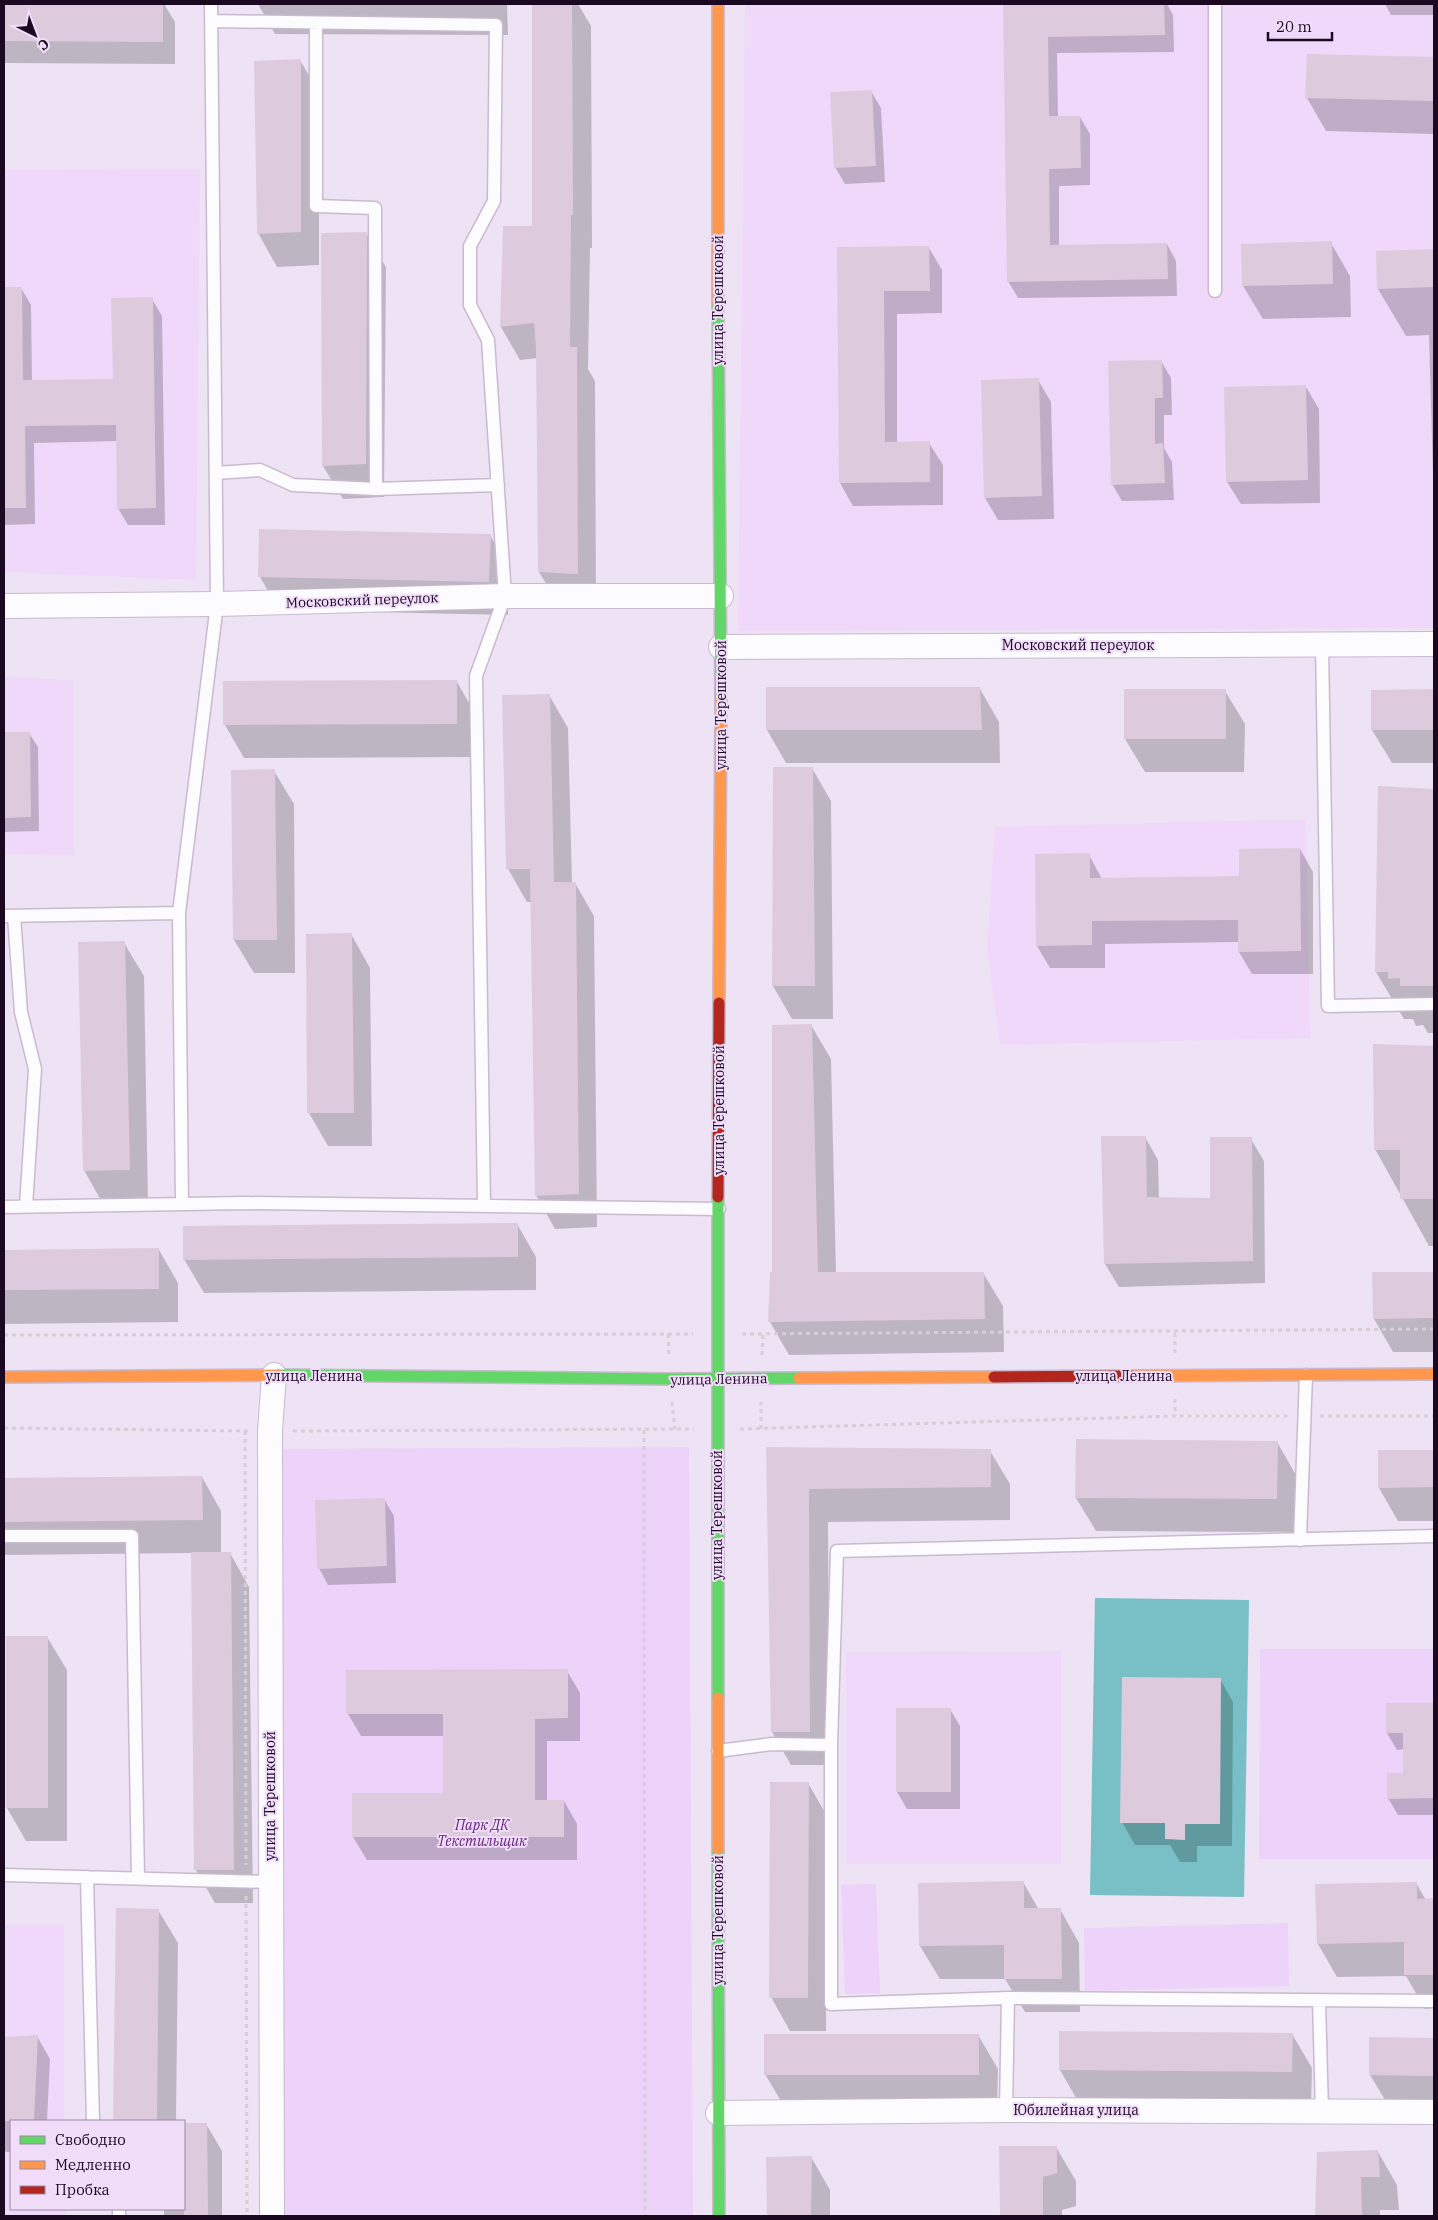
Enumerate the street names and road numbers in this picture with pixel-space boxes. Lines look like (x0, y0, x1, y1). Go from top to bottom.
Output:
street label: улица Терешковой (709, 235, 727, 365)
street label: Московский переулок (285, 588, 439, 612)
street label: Московский переулок (1002, 636, 1154, 654)
street label: улица Терешковой (712, 640, 730, 770)
street label: улица Терешковой (710, 1045, 728, 1175)
street label: улица Ленина (265, 1367, 363, 1385)
street label: улица Ленина (1075, 1367, 1173, 1385)
street label: улица Ленина (670, 1369, 768, 1389)
street label: улица Терешковой (708, 1450, 726, 1580)
street label: улица Терешковой (261, 1731, 279, 1861)
street label: улица Терешковой (709, 1855, 727, 1985)
street label: Юбилейная улица (1013, 2101, 1139, 2119)

